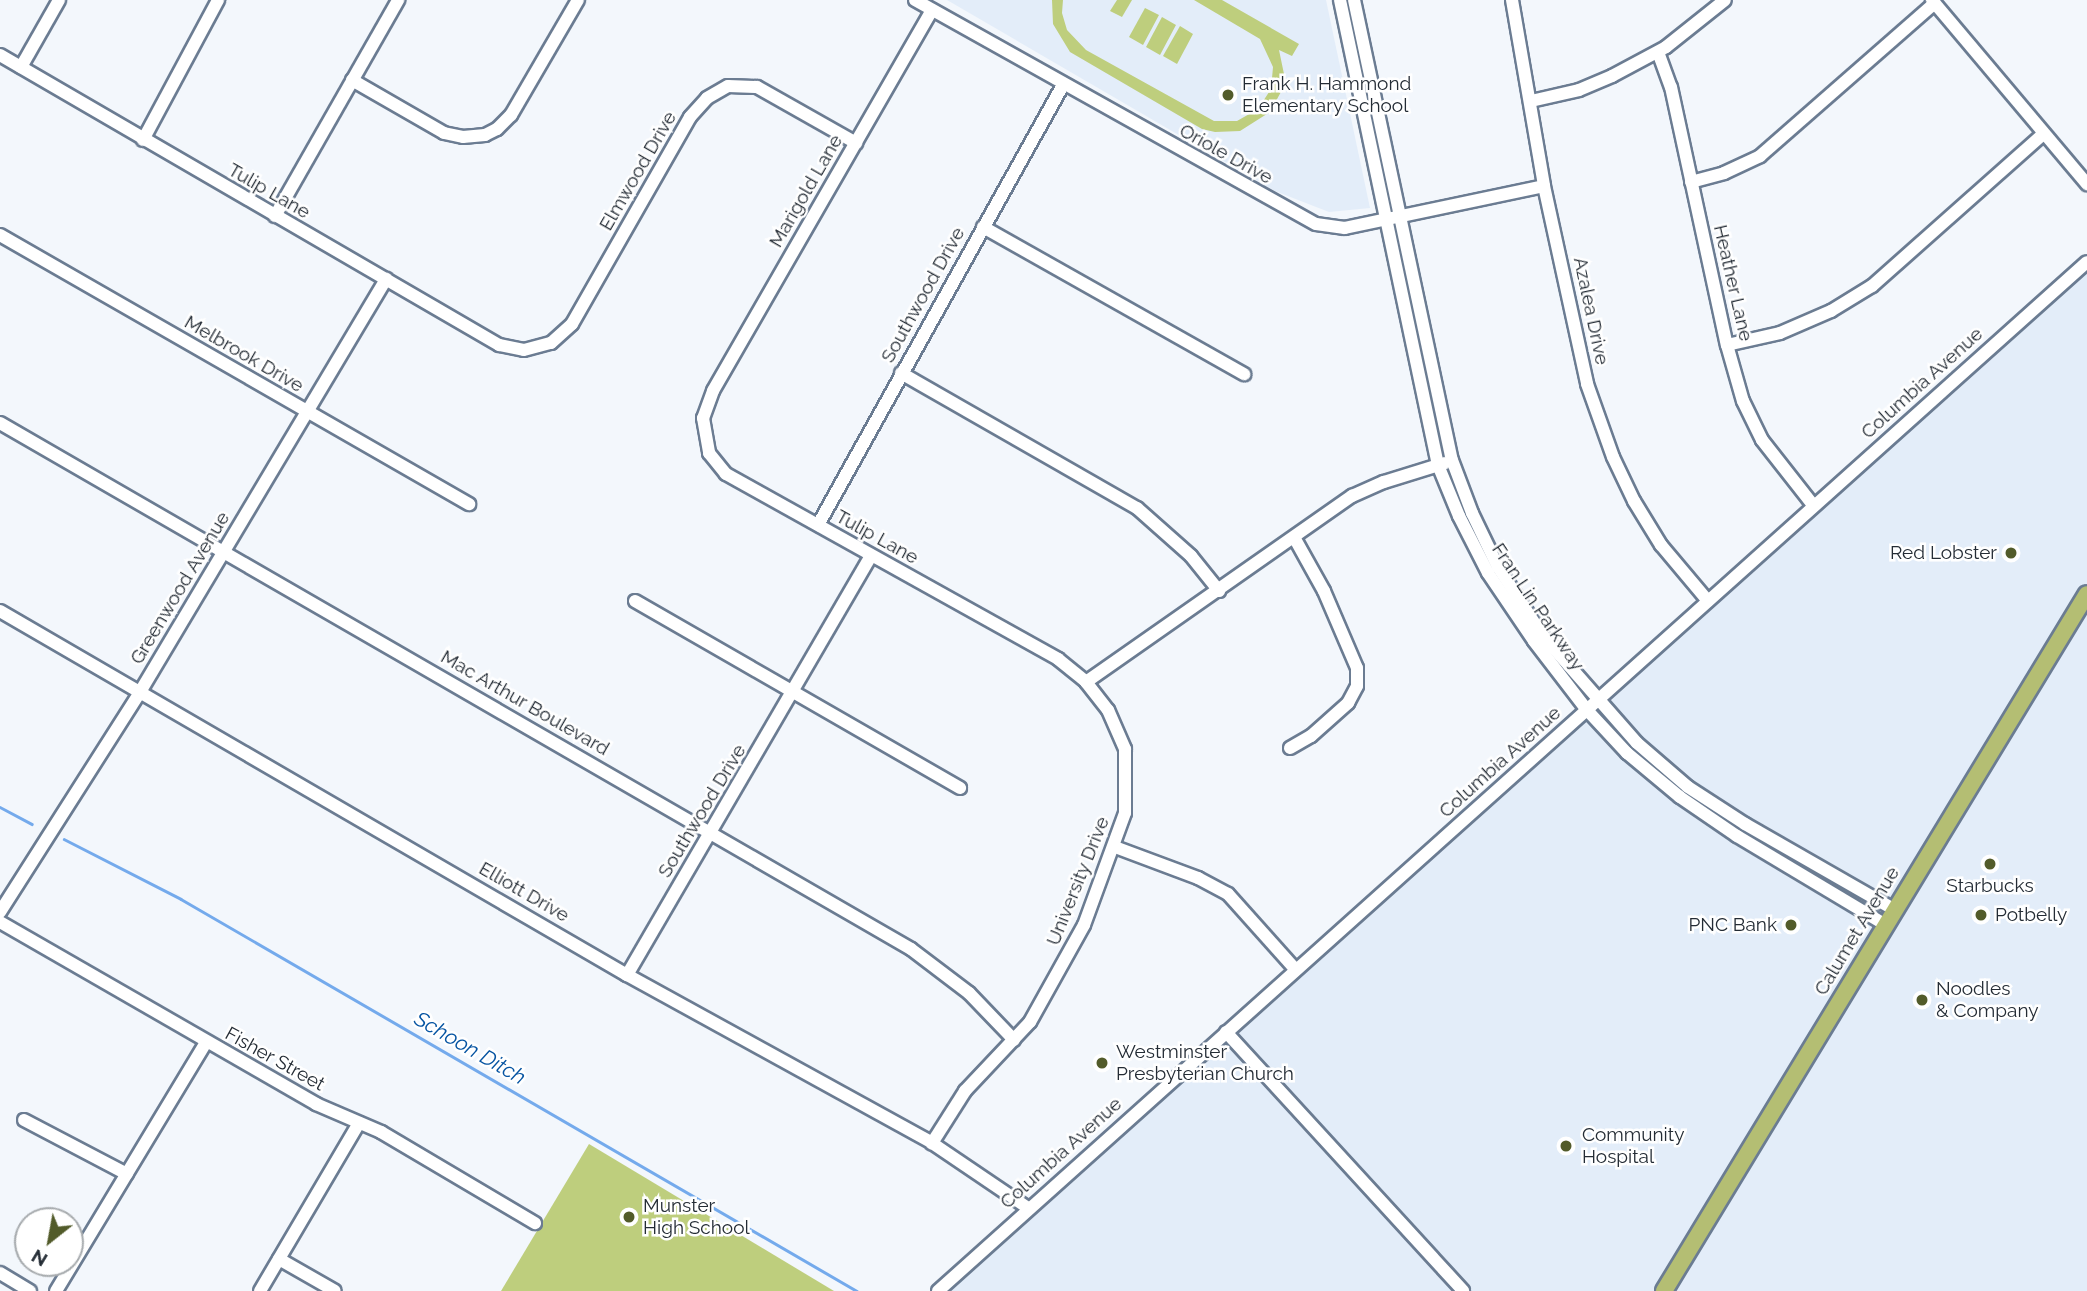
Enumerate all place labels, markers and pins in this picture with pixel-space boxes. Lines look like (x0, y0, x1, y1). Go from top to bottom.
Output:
place label: Frank H. Hammond Elementary School (1242, 73, 1411, 117)
marker: Frank H. Hammond Elementary School (1220, 87, 1236, 103)
place label: Red Lobster (1890, 542, 1997, 564)
marker: Red Lobster (2003, 545, 2019, 561)
marker: Starbucks (1982, 856, 1998, 872)
place label: Starbucks (1946, 875, 2034, 897)
place label: Potbelly (1995, 904, 2067, 926)
marker: Potbelly (1973, 907, 1989, 923)
place label: PNC Bank (1688, 914, 1777, 936)
marker: PNC Bank (1783, 917, 1799, 933)
place label: Noodles & Company (1936, 978, 2039, 1022)
marker: Noodles & Company (1914, 992, 1930, 1008)
place label: Westminster Presbyterian Church (1116, 1041, 1294, 1085)
marker: Westminster Presbyterian Church (1094, 1055, 1110, 1071)
place label: Community Hospital (1582, 1124, 1684, 1168)
marker: Community Hospital (1556, 1136, 1576, 1156)
place label: Munster High School (643, 1195, 750, 1239)
marker: Munster High School (621, 1209, 637, 1225)

